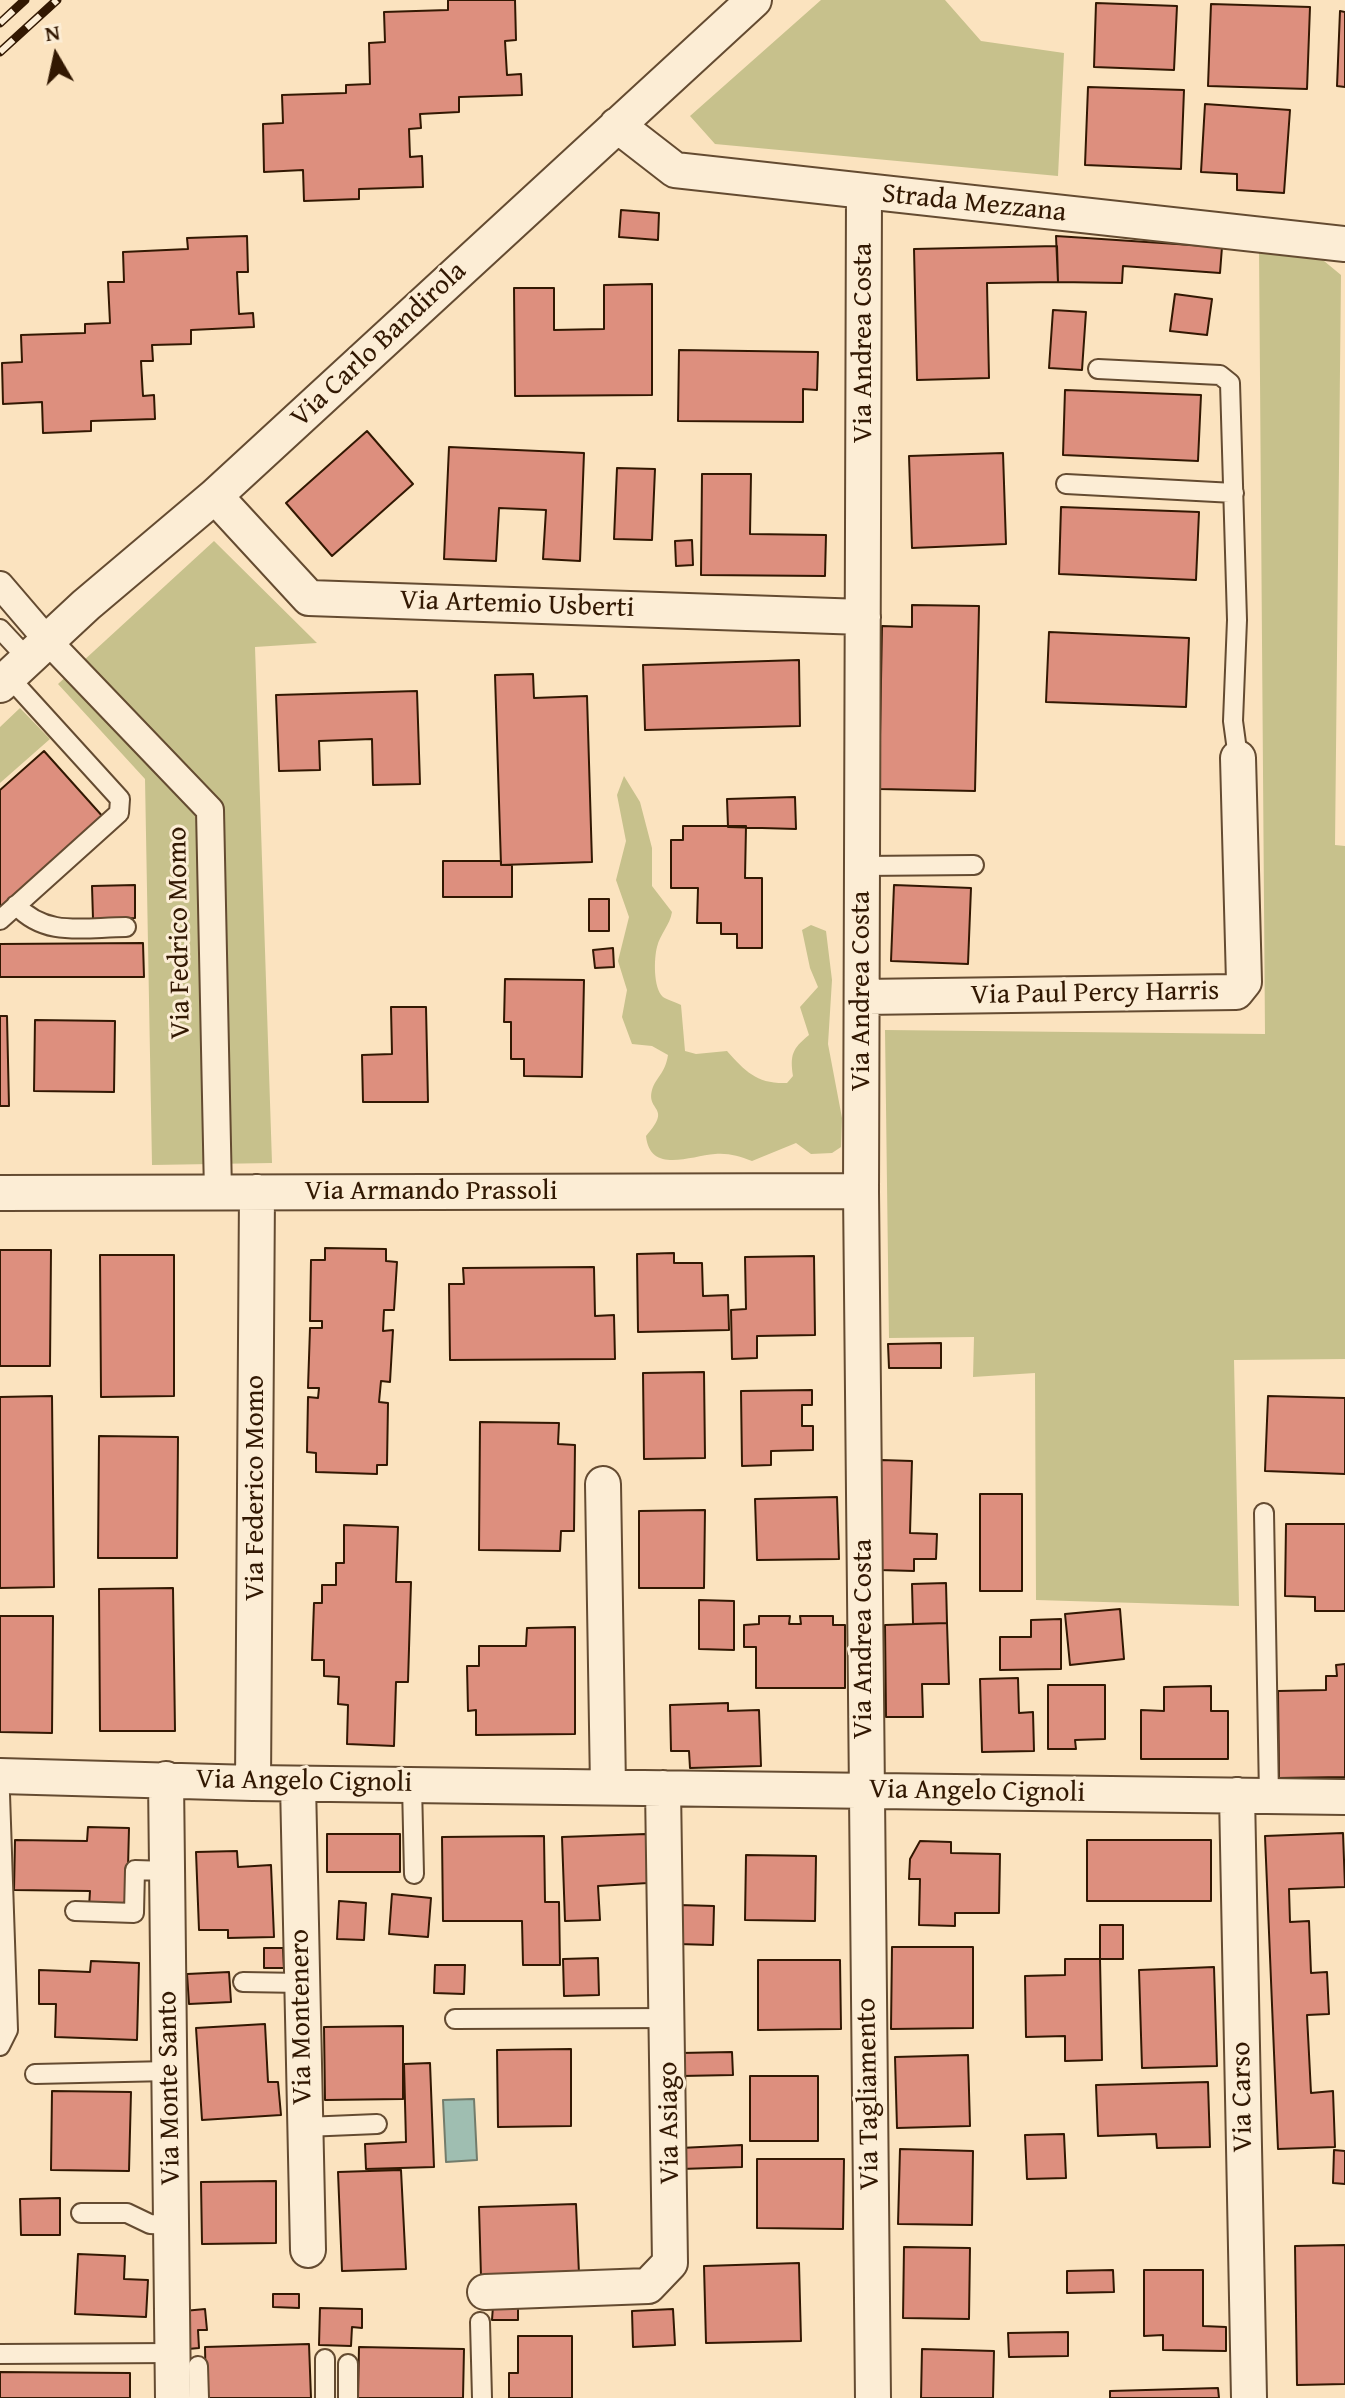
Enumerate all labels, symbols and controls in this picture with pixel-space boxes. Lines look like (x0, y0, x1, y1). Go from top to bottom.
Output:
text: N (42, 15, 62, 49)
north arrow (16, 16, 96, 96)
street label: Strada Mezzana (880, 178, 1068, 230)
street label: Via Andrea Costa (847, 243, 881, 443)
street label: Via Carlo Bandirola (284, 255, 474, 435)
street label: Via Artemio Usberti (399, 584, 635, 626)
street label: Via Fedrico Momo (161, 826, 199, 1040)
street label: Via Andrea Costa (845, 891, 879, 1091)
street label: Via Paul Percy Harris (970, 975, 1220, 1013)
street label: Via Armando Prassoli (304, 1175, 558, 1209)
street label: Via Federico Momo (239, 1375, 273, 1601)
street label: Via Andrea Costa (847, 1539, 881, 1739)
street label: Via Angelo Cignoli (196, 1763, 412, 1801)
street label: Via Angelo Cignoli (869, 1773, 1085, 1811)
street label: Via Montenero (284, 1929, 320, 2105)
street label: Via Monte Santo (152, 1990, 188, 2186)
street label: Via Tagliamento (851, 1998, 887, 2190)
street label: Via Carso (1225, 2041, 1261, 2153)
street label: Via Asiago (652, 2061, 688, 2185)

